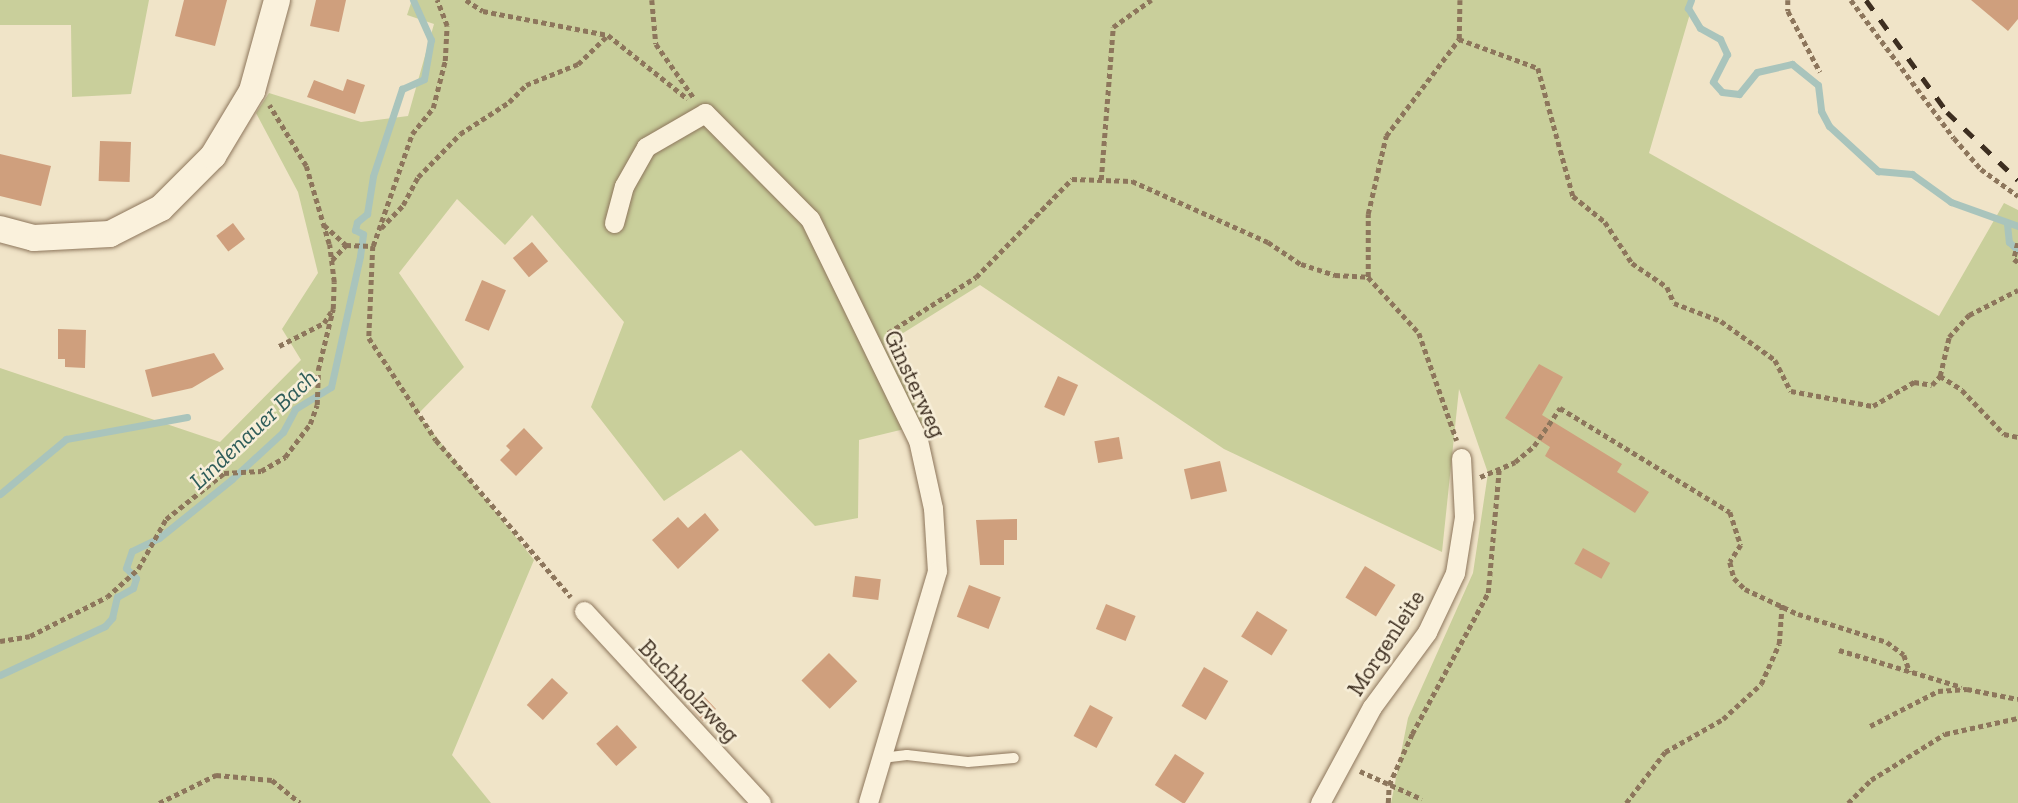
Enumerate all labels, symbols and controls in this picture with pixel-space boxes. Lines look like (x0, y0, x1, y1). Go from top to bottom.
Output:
street label: Ginsterweg (878, 326, 952, 442)
water label: Lindenauer Bach (183, 363, 323, 495)
street label: Morgenleite (1342, 585, 1430, 701)
street label: Buchholzweg (633, 634, 745, 748)

